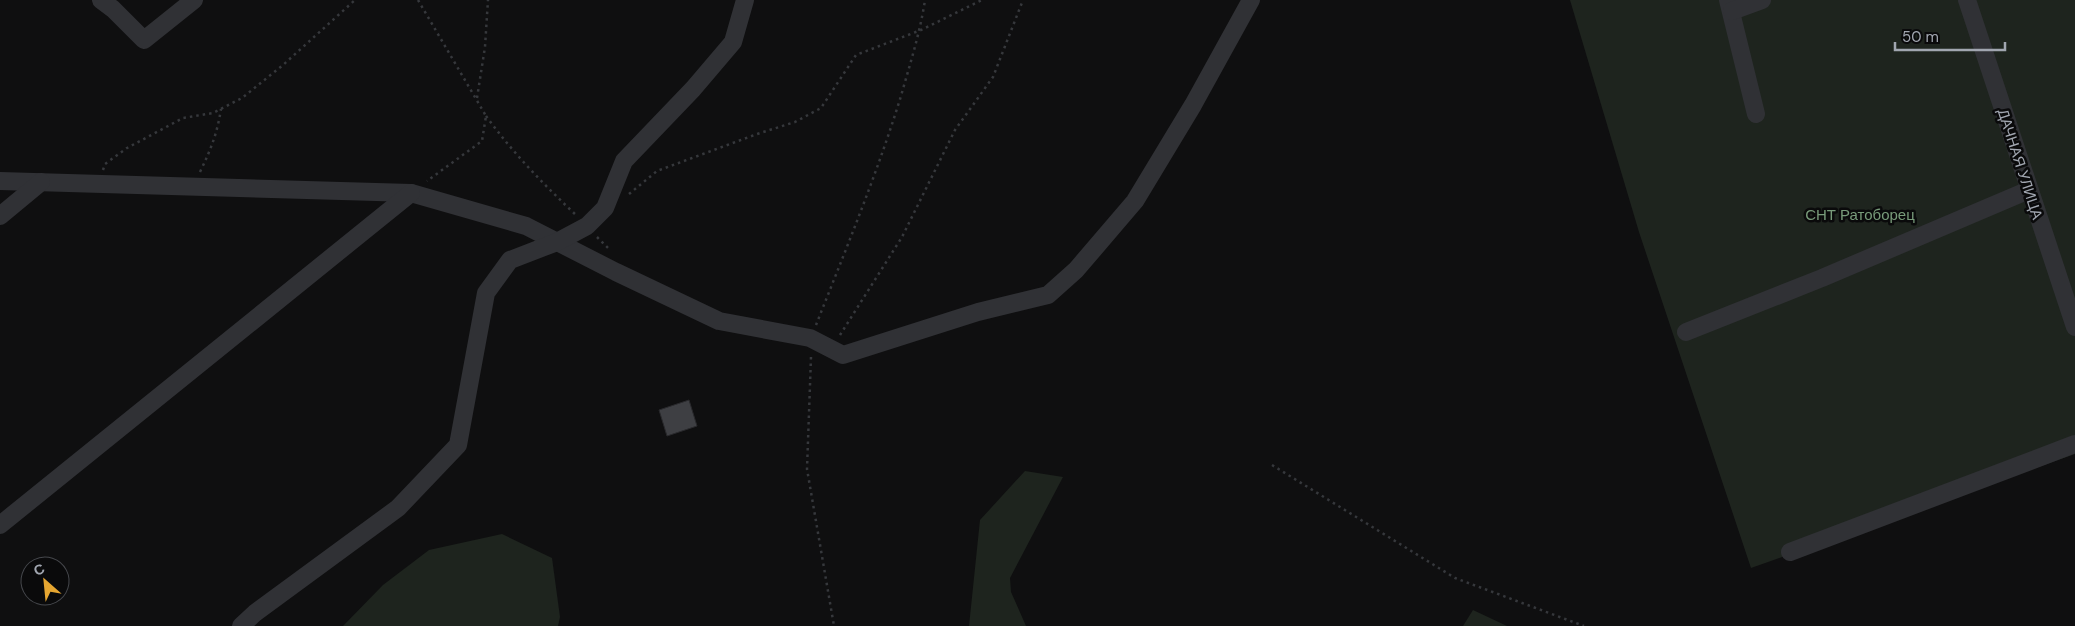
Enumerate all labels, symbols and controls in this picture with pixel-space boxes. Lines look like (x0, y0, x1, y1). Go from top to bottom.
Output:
scale bar (1895, 20, 2005, 52)
text: 50 m (1902, 27, 1939, 47)
street label: ДАЧНАЯ УЛИЦА (1993, 106, 2047, 222)
park label: СНТ Ратоборец (1805, 205, 1915, 225)
north arrow (20, 556, 70, 606)
text: С (31, 559, 48, 580)

